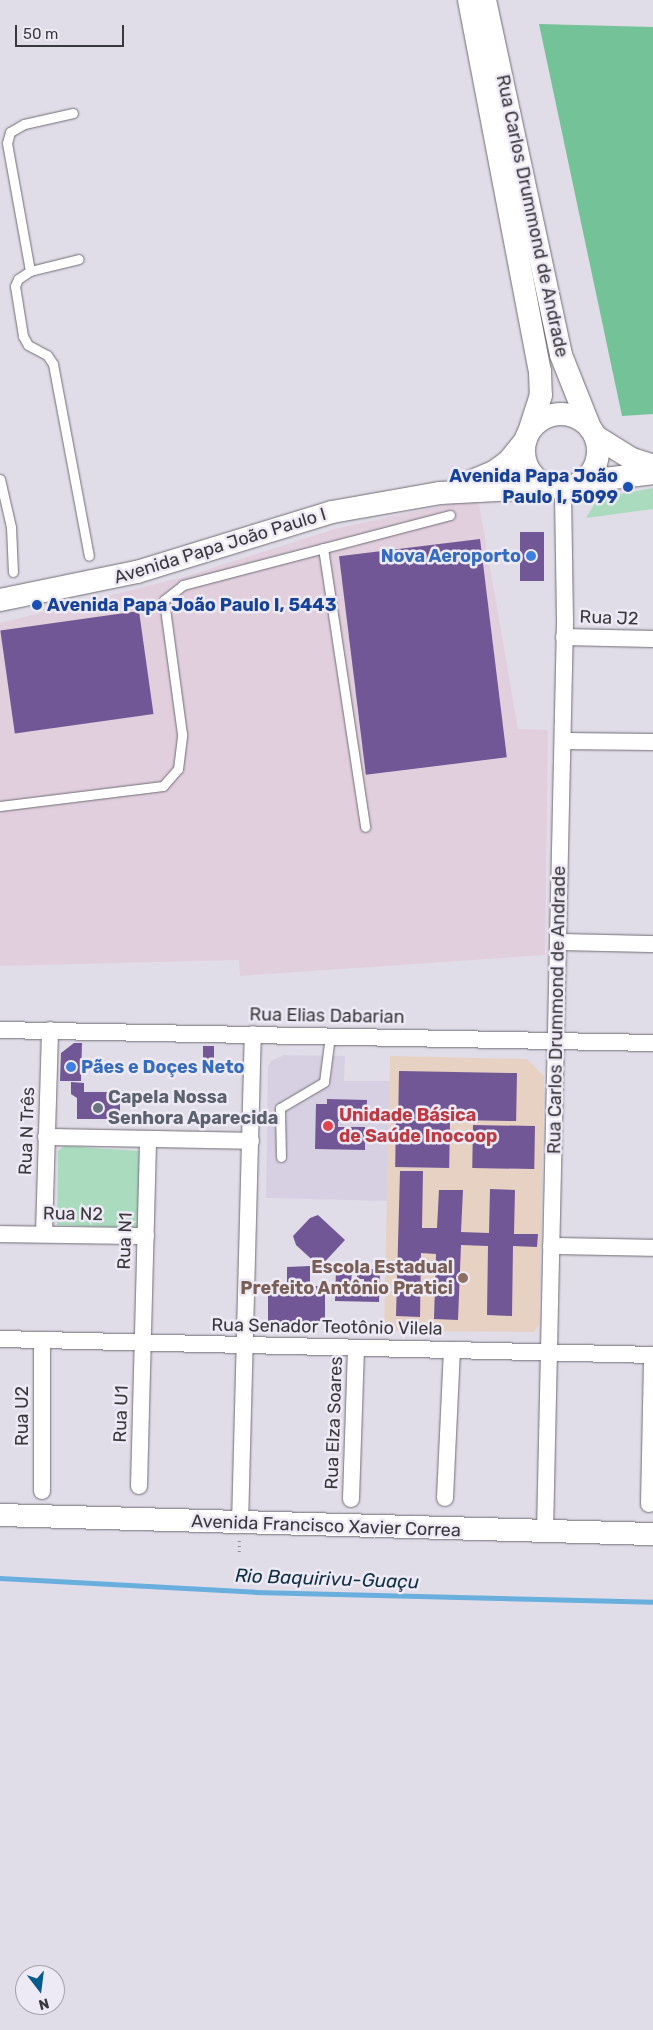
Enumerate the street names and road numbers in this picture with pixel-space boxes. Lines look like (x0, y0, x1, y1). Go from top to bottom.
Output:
street label: Rua Carlos Drummond de Andrade (491, 73, 573, 359)
street label: Avenida Papa João Paulo I (111, 503, 329, 589)
street label: Rua J2 (579, 606, 639, 630)
street label: Rua Carlos Drummond de Andrade (544, 865, 570, 1155)
street label: Rua Elias Dabarian (249, 1004, 405, 1028)
street label: Rua N Três (15, 1086, 39, 1176)
street label: Rua N2 (43, 1203, 103, 1225)
street label: Rua N1 (113, 1212, 137, 1270)
street label: Rua Senador Teotônio Vilela (211, 1314, 443, 1340)
street label: Rua Elza Soares (321, 1356, 347, 1490)
street label: Rua U1 (109, 1385, 133, 1443)
street label: Rua U2 (11, 1386, 33, 1446)
street label: Avenida Francisco Xavier Correa (191, 1510, 461, 1542)

